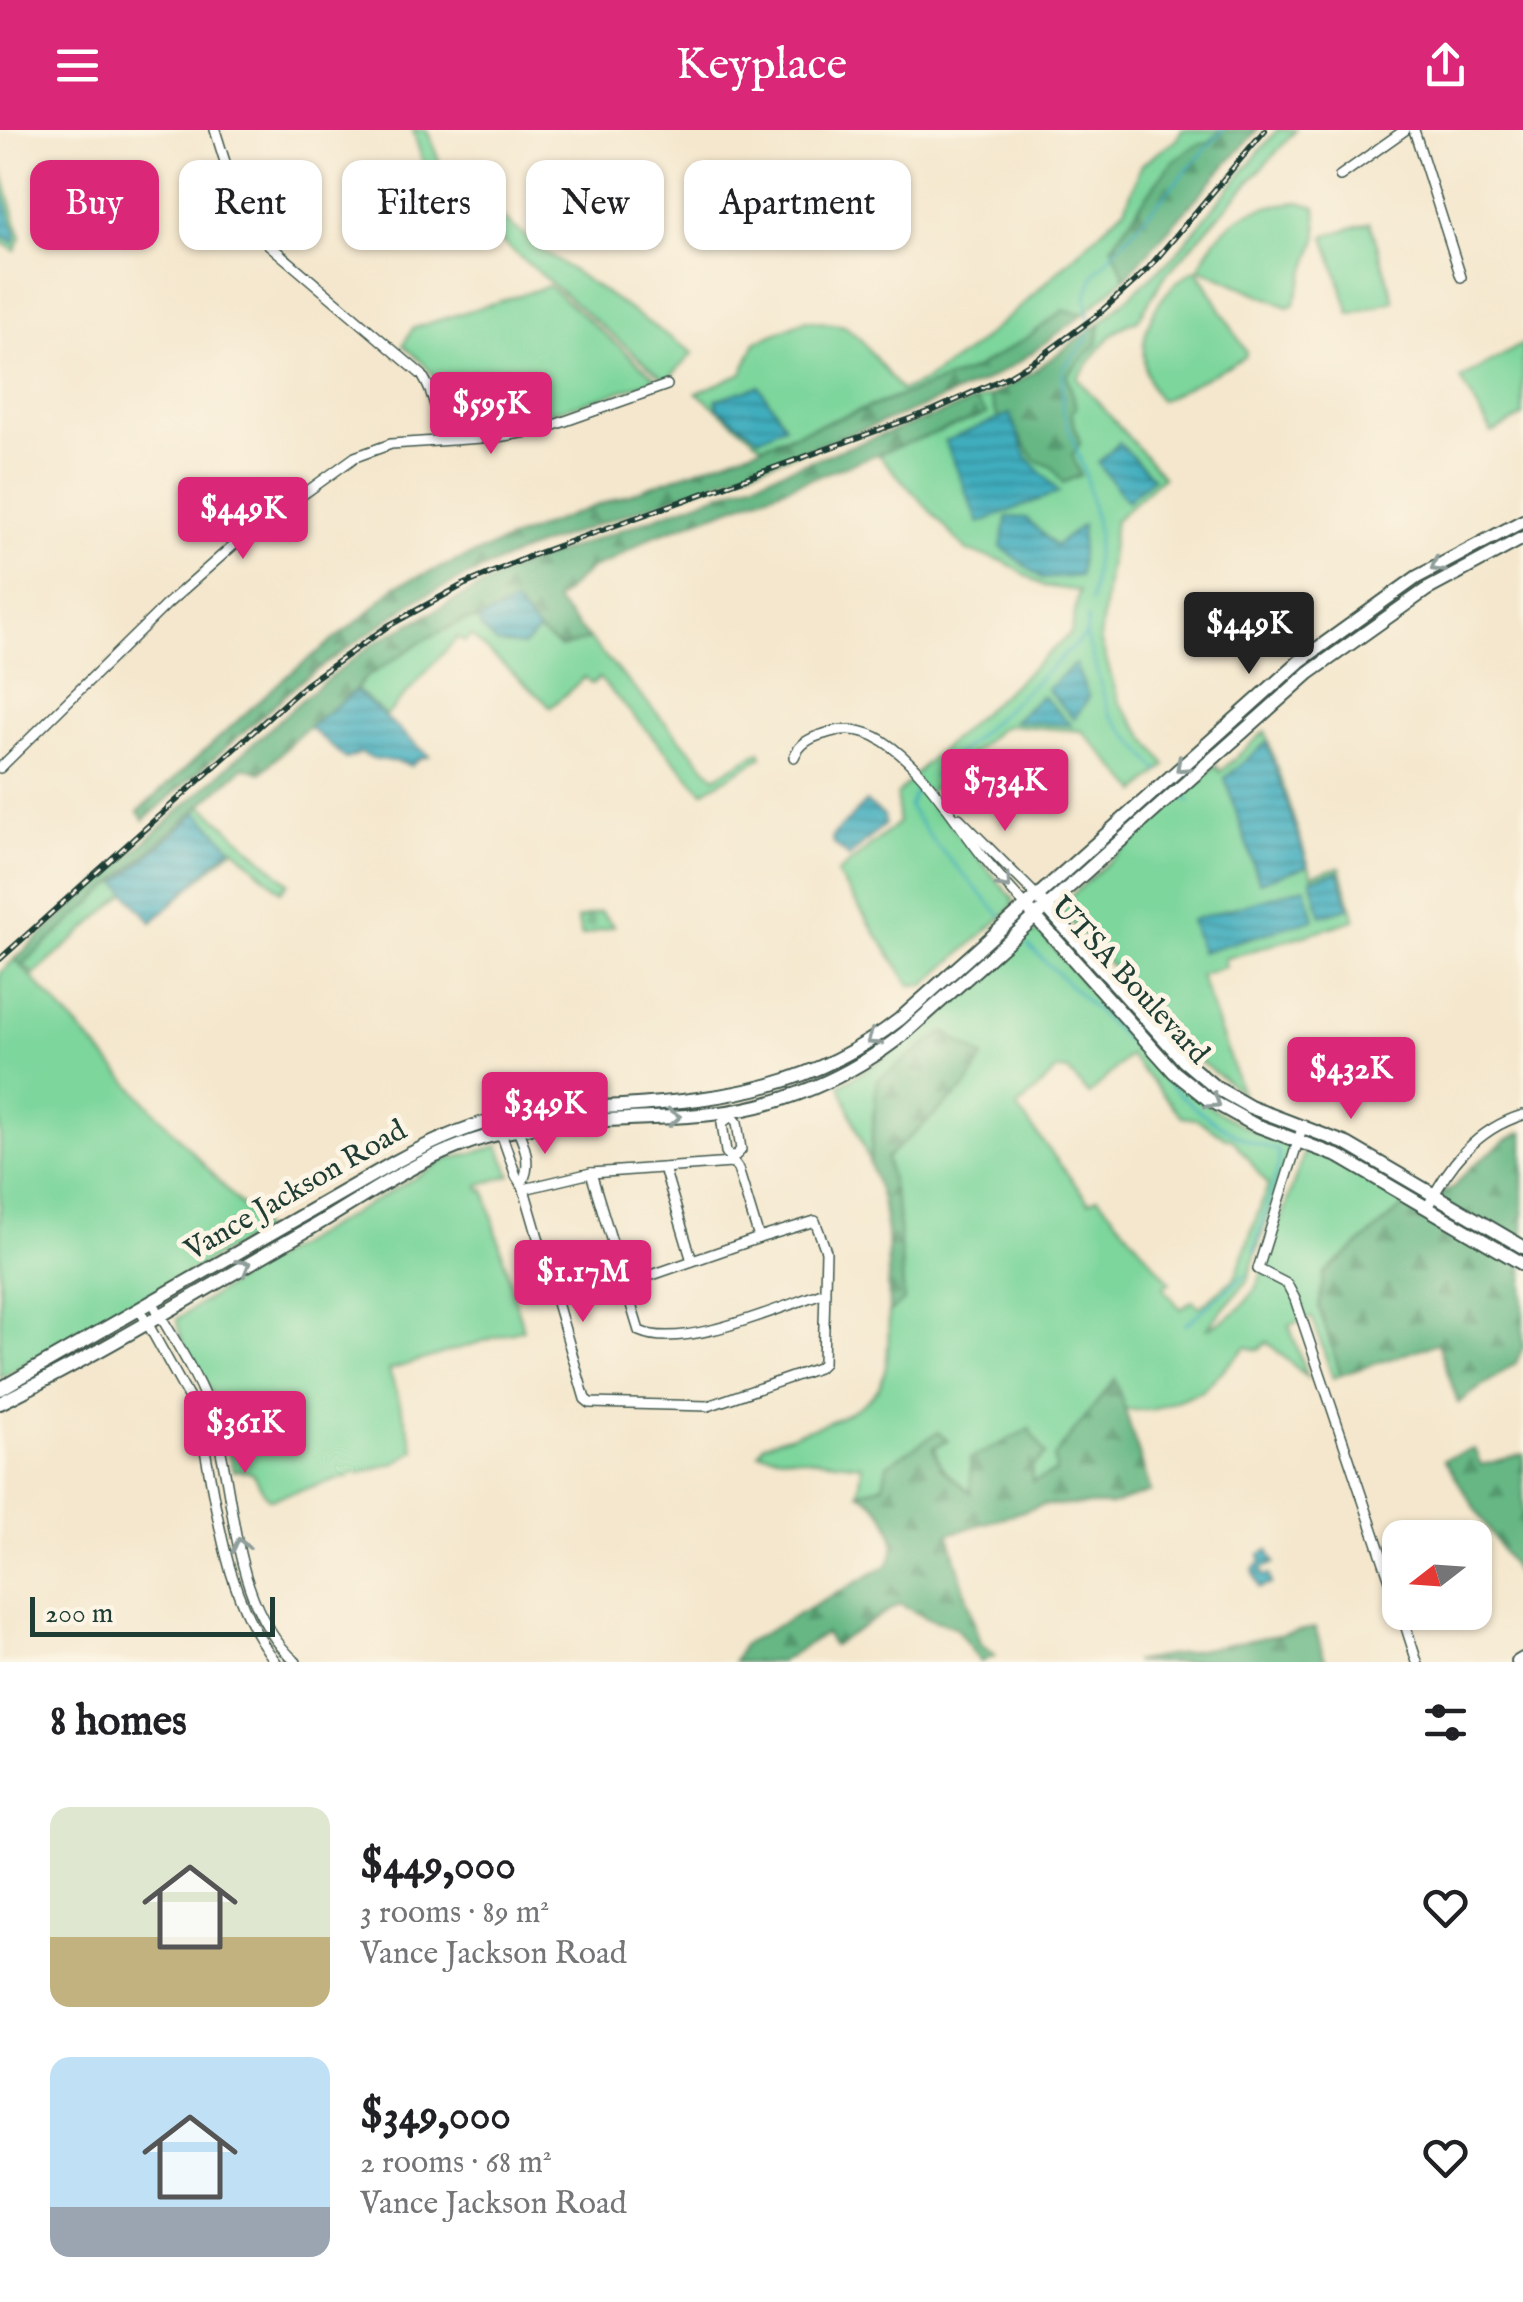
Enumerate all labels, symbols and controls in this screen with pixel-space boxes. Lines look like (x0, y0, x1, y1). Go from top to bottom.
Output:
text: Keyplace (676, 37, 847, 94)
icon: menu (50, 38, 105, 93)
icon: share (1418, 38, 1473, 93)
chip: Buy (30, 160, 159, 250)
chip: Rent (179, 160, 322, 250)
chip: Filters (342, 160, 506, 250)
chip: New (526, 160, 664, 250)
chip: Apartment (684, 160, 911, 250)
pin: $595K (421, 372, 561, 457)
text: $595K (452, 384, 530, 425)
pin: $449K (173, 477, 313, 562)
text: $449K (200, 489, 286, 530)
one-way arrow (1429, 554, 1447, 573)
pin: $449K (1179, 592, 1319, 677)
text: $449K (1206, 604, 1292, 645)
pin: $734K (935, 749, 1075, 834)
one-way arrow (1175, 754, 1194, 772)
text: $734K (963, 761, 1047, 802)
one-way arrow (994, 871, 1012, 889)
street label: UTSA Boulevard (1041, 889, 1217, 1074)
one-way arrow (866, 1027, 885, 1045)
pin: $432K (1281, 1037, 1421, 1122)
text: $432K (1309, 1049, 1393, 1090)
pin: $349K (475, 1072, 615, 1157)
text: $349K (504, 1084, 586, 1125)
one-way arrow (1203, 1090, 1221, 1109)
one-way arrow (667, 1107, 683, 1128)
street label: Vance Jackson Road (177, 1112, 415, 1270)
pin: $1.17M (502, 1240, 664, 1325)
text: $1.17M (536, 1252, 630, 1293)
one-way arrow (233, 1259, 251, 1278)
pin: $361K (175, 1391, 315, 1476)
text: $361K (206, 1403, 284, 1444)
north arrow (1382, 1520, 1492, 1630)
map controls (1382, 1520, 1492, 1630)
one-way arrow (231, 1537, 252, 1554)
scale bar (30, 1592, 275, 1636)
text: 200 m (45, 1597, 113, 1632)
icon: filters (1418, 1695, 1473, 1750)
text: 8 homes (50, 1696, 187, 1749)
text: $449,000 (360, 1840, 516, 1893)
icon: home (130, 1847, 250, 1967)
icon: heart (1418, 1880, 1473, 1935)
text: 3 rooms · 89 m² (360, 1893, 549, 1934)
text: Vance Jackson Road (360, 1934, 627, 1975)
text: $349,000 (360, 2090, 511, 2143)
icon: home (130, 2097, 250, 2217)
icon: heart (1418, 2130, 1473, 2185)
text: 2 rooms · 68 m² (360, 2143, 552, 2184)
text: Vance Jackson Road (360, 2184, 627, 2225)

